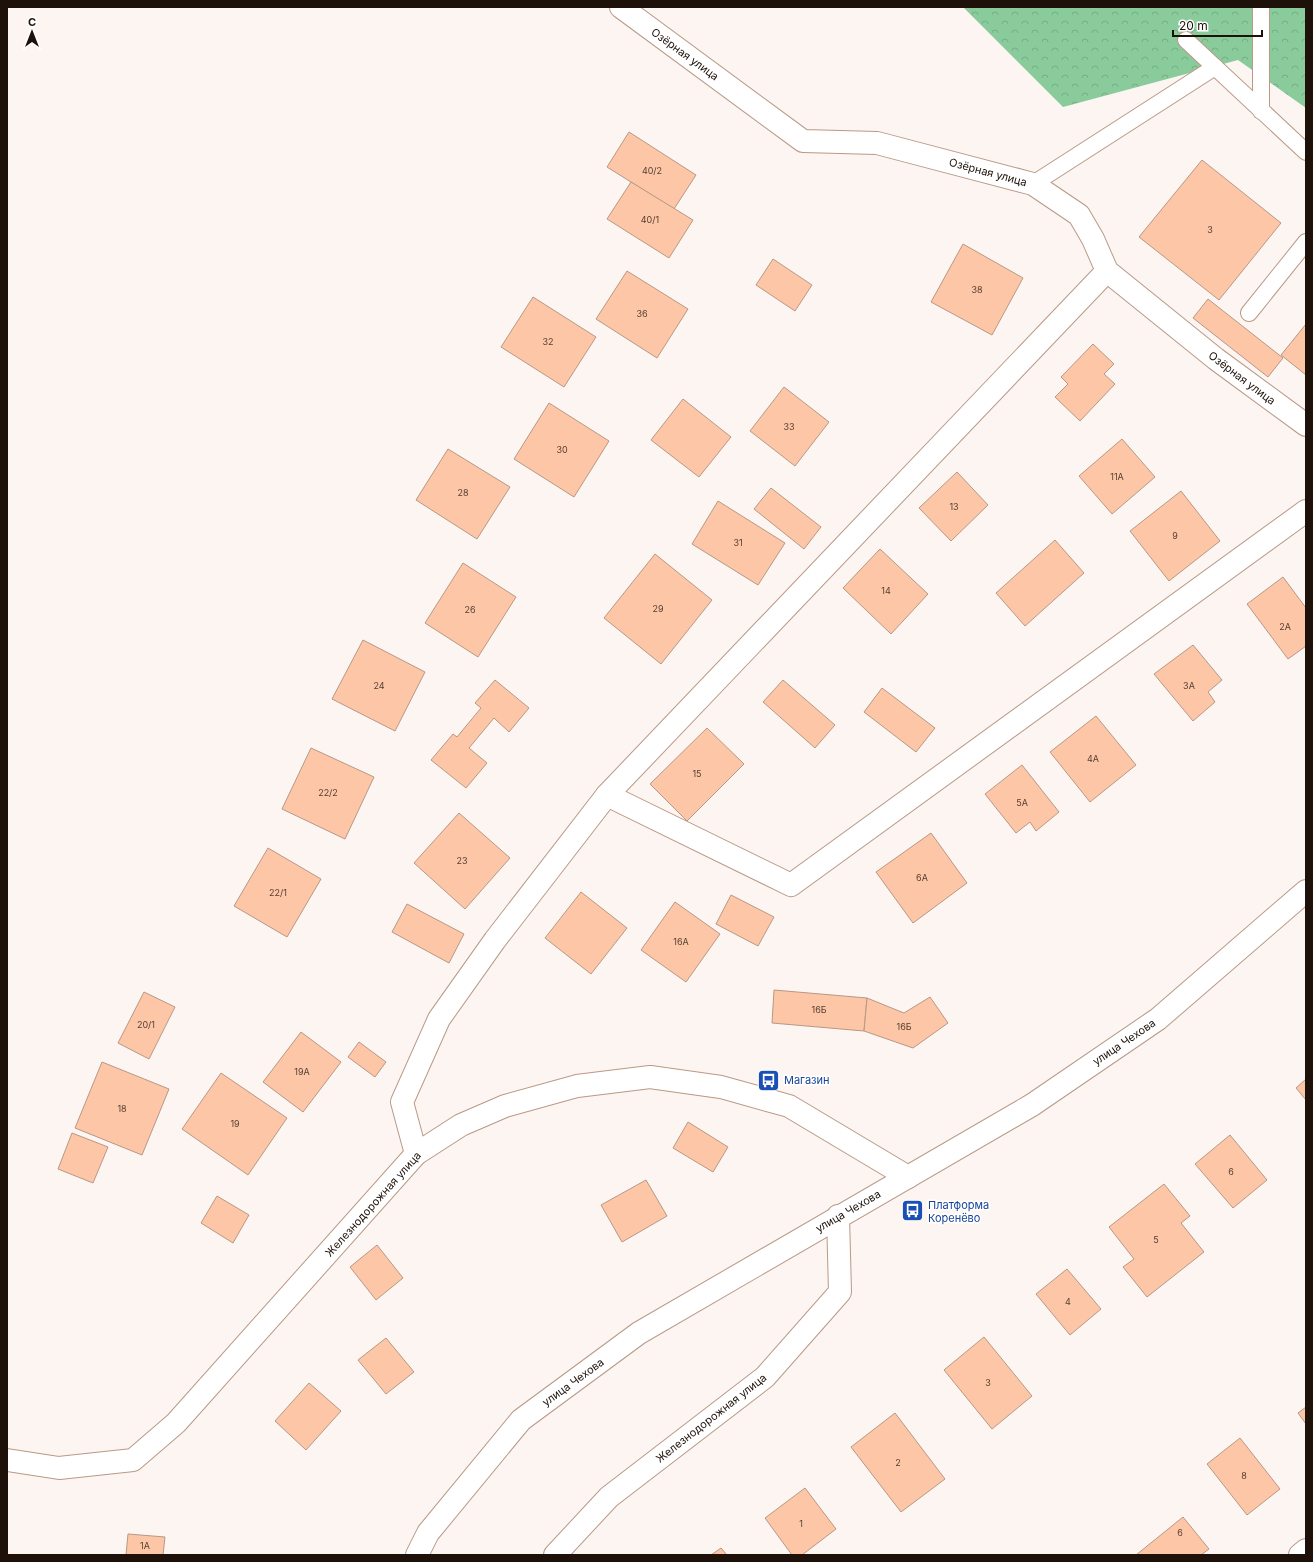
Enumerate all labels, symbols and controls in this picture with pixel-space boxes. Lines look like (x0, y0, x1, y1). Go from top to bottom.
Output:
north arrow (12, 12, 52, 52)
scale bar (1173, 12, 1262, 38)
text: С (28, 15, 36, 29)
text: 20 m (1179, 18, 1208, 33)
street label: Озёрная улица (648, 25, 722, 83)
street label: Озёрная улица (947, 155, 1029, 189)
house number: 40/2 (642, 165, 662, 176)
house number: 40/1 (641, 214, 659, 225)
house number: 3 (1207, 224, 1213, 235)
house number: 38 (971, 284, 983, 295)
house number: 36 (636, 308, 648, 319)
house number: 32 (542, 336, 554, 347)
street label: Озёрная улица (1206, 348, 1278, 408)
house number: 33 (783, 421, 795, 432)
house number: 30 (556, 444, 568, 455)
house number: 11А (1110, 471, 1124, 482)
house number: 28 (457, 487, 469, 498)
house number: 13 (949, 501, 959, 512)
house number: 9 (1172, 530, 1178, 541)
house number: 31 (733, 537, 743, 548)
house number: 14 (881, 585, 891, 596)
house number: 29 (652, 603, 664, 614)
house number: 26 (464, 604, 476, 615)
house number: 2А (1279, 621, 1291, 632)
house number: 24 (373, 680, 385, 691)
house number: 3А (1183, 680, 1195, 691)
house number: 4А (1087, 753, 1099, 764)
house number: 15 (692, 768, 702, 779)
house number: 22/2 (318, 787, 338, 798)
house number: 5А (1016, 797, 1028, 808)
house number: 23 (456, 855, 468, 866)
house number: 6А (916, 872, 928, 883)
house number: 22/1 (269, 887, 287, 898)
house number: 16А (673, 936, 689, 947)
house number: 16Б (811, 1004, 827, 1015)
street label: улица Чехова (1090, 1016, 1158, 1068)
house number: 20/1 (137, 1019, 155, 1030)
house number: 16Б (896, 1021, 912, 1032)
house number: 19А (294, 1066, 310, 1077)
bus stop icon: Магазин (756, 1067, 782, 1093)
place label: Магазин (784, 1073, 830, 1087)
house number: 18 (117, 1103, 127, 1114)
house number: 19 (230, 1118, 240, 1129)
street label: Железнодорожная улица (322, 1149, 424, 1259)
house number: 6 (1228, 1166, 1234, 1177)
street label: улица Чехова (813, 1187, 883, 1235)
bus stop icon: Платформа Коренёво (899, 1198, 925, 1224)
place label: Платформа Коренёво (928, 1198, 989, 1225)
house number: 5 (1153, 1234, 1159, 1245)
house number: 4 (1065, 1296, 1071, 1307)
street label: улица Чехова (539, 1355, 607, 1409)
street label: Железнодорожная улица (653, 1370, 769, 1466)
house number: 3 (985, 1377, 991, 1388)
house number: 2 (895, 1457, 901, 1468)
house number: 8 (1241, 1470, 1247, 1481)
house number: 1 (799, 1518, 803, 1529)
house number: 6 (1177, 1527, 1183, 1538)
house number: 1А (140, 1540, 150, 1551)

